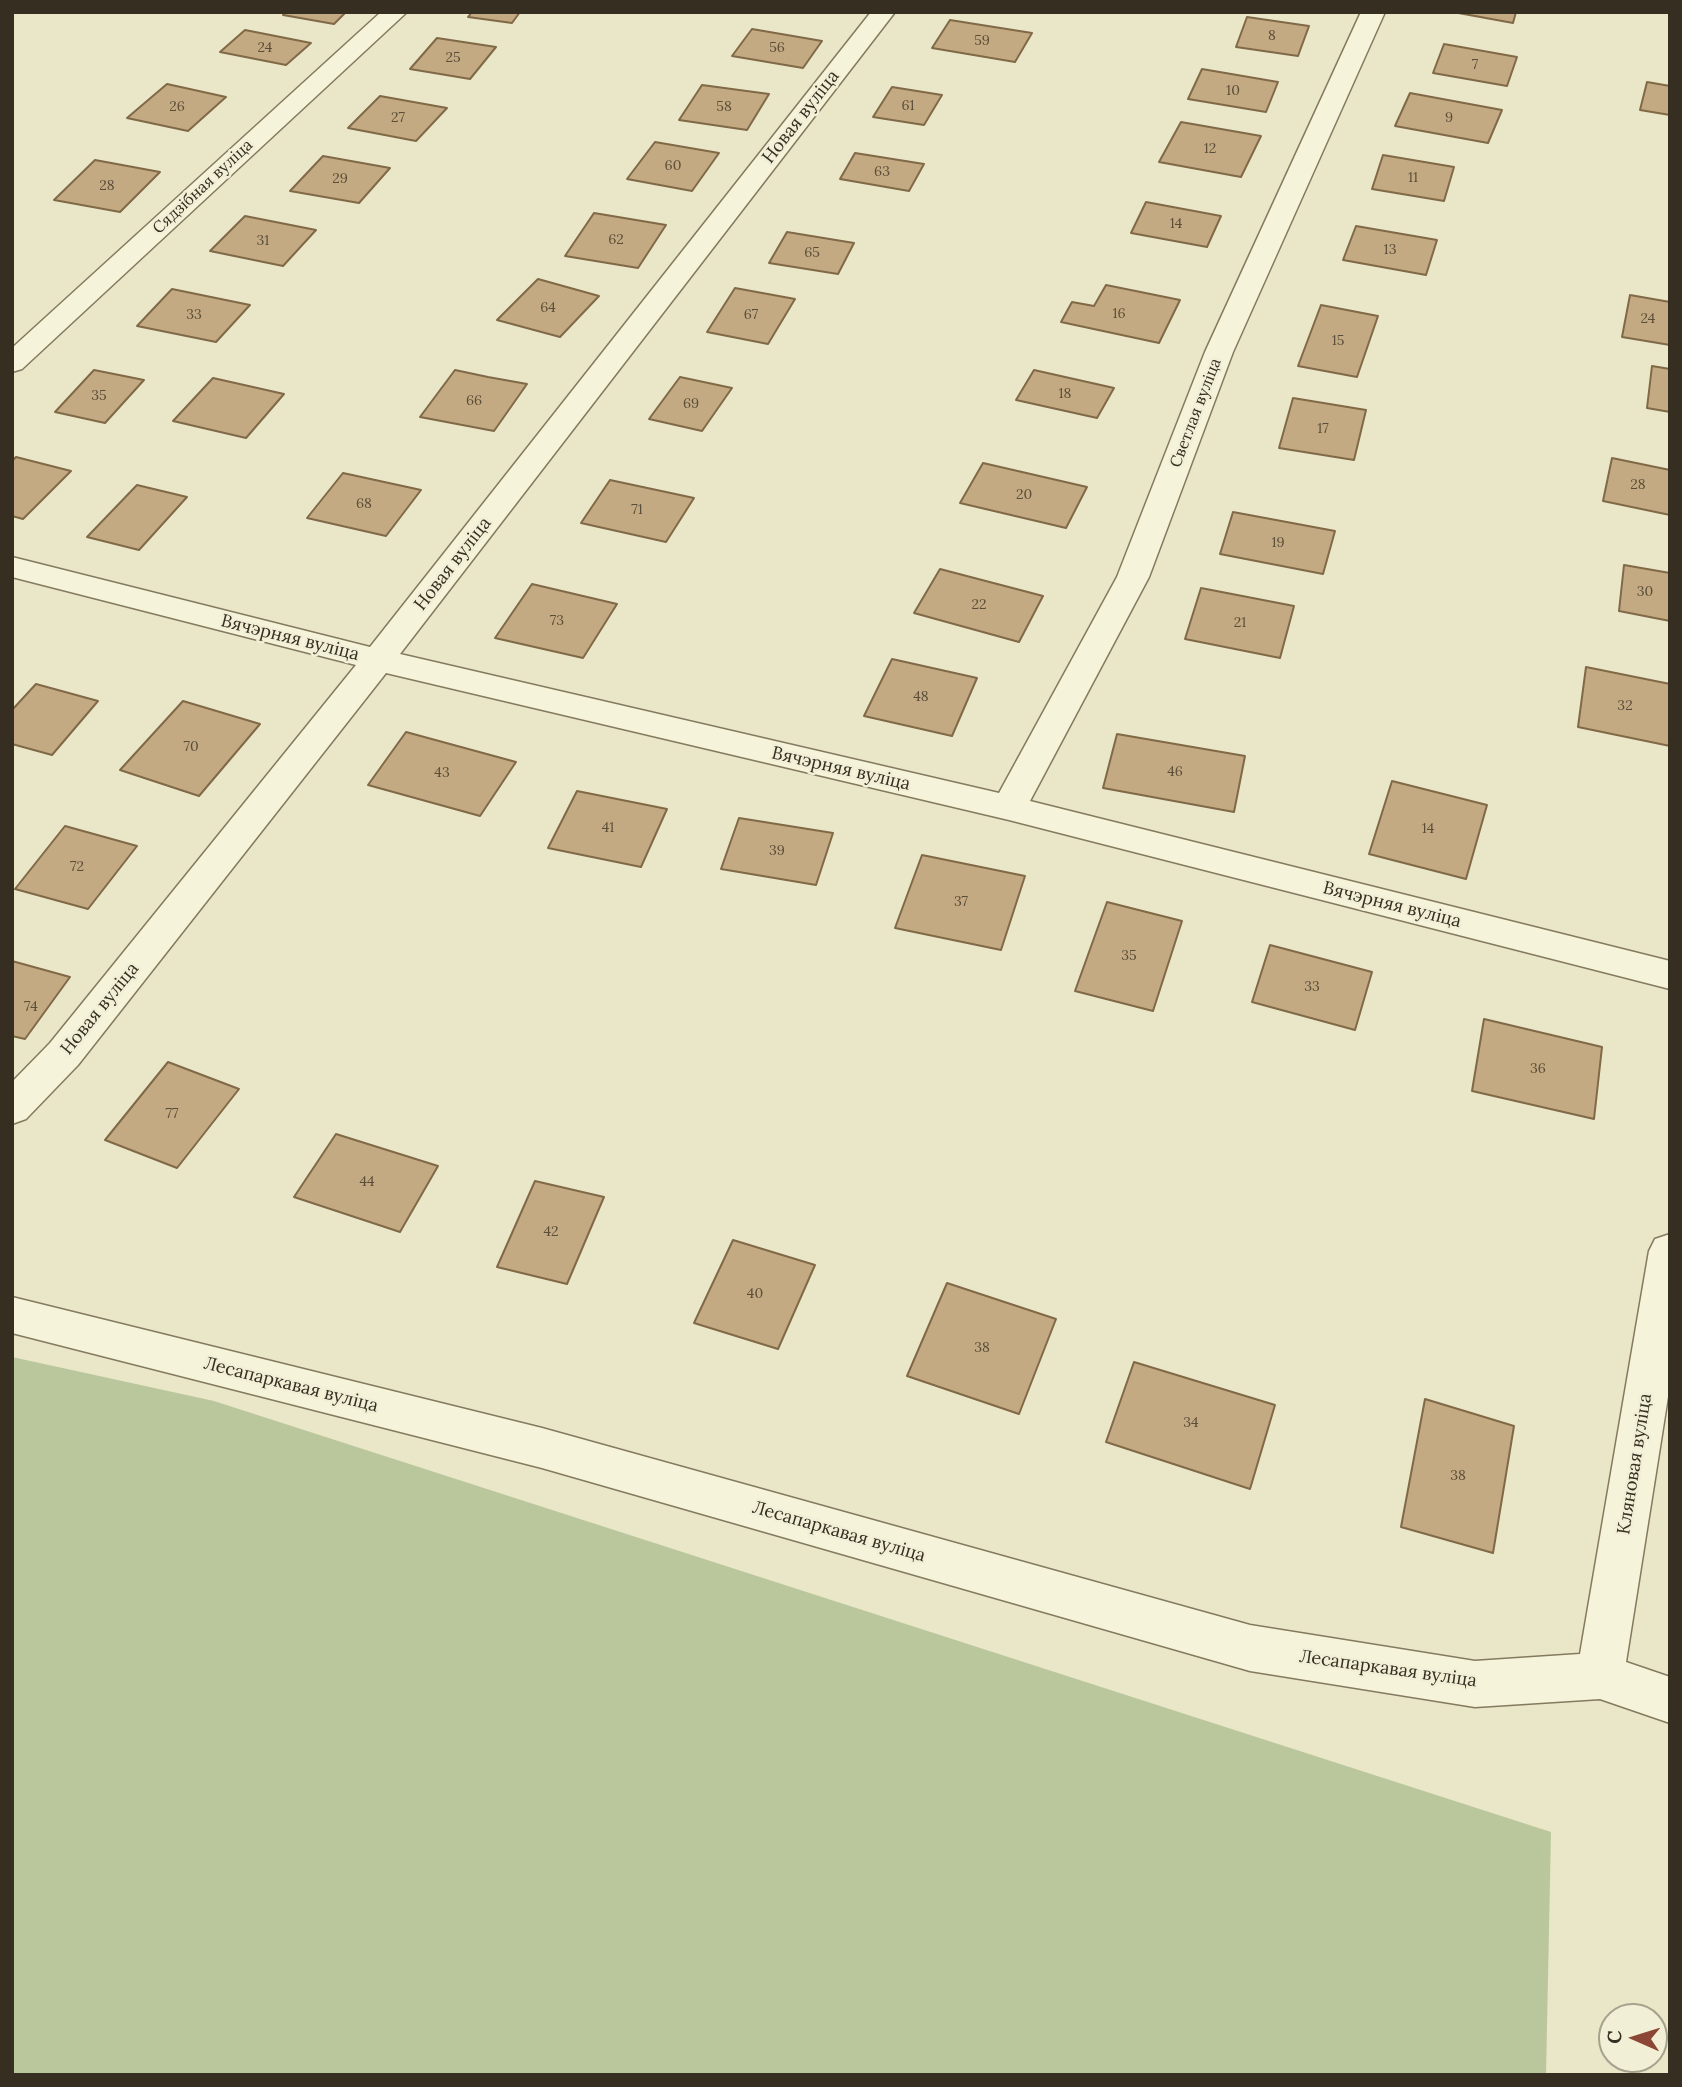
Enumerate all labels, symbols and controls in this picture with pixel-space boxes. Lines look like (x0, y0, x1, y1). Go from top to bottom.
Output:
house number: 8 (1268, 28, 1276, 44)
house number: 59 (974, 33, 990, 49)
house number: 24 (258, 40, 272, 56)
house number: 56 (769, 40, 785, 56)
house number: 25 (445, 50, 461, 66)
house number: 7 (1472, 57, 1478, 73)
street label: Новая вуліца (758, 66, 844, 168)
house number: 10 (1226, 83, 1240, 99)
house number: 61 (901, 98, 915, 114)
house number: 26 (169, 99, 185, 115)
house number: 58 (716, 99, 732, 115)
house number: 27 (391, 110, 405, 126)
house number: 9 (1445, 110, 1453, 126)
street label: Сядзібная вуліца (149, 136, 257, 238)
house number: 12 (1204, 141, 1216, 157)
house number: 60 (665, 158, 681, 174)
house number: 63 (874, 164, 890, 180)
house number: 11 (1408, 170, 1418, 186)
house number: 29 (332, 171, 348, 187)
house number: 28 (99, 178, 115, 194)
house number: 14 (1170, 216, 1182, 232)
house number: 62 (608, 232, 624, 248)
house number: 31 (257, 233, 269, 249)
house number: 13 (1384, 242, 1396, 258)
house number: 65 (804, 245, 820, 261)
house number: 64 (540, 300, 556, 316)
house number: 16 (1112, 306, 1126, 322)
house number: 33 (186, 307, 202, 323)
house number: 67 (744, 307, 758, 323)
house number: 24 (1641, 311, 1655, 327)
house number: 15 (1332, 333, 1344, 349)
street label: Светлая вуліца (1166, 356, 1226, 470)
house number: 18 (1059, 386, 1071, 402)
house number: 35 (91, 388, 107, 404)
house number: 66 (466, 393, 482, 409)
house number: 69 (683, 396, 699, 412)
house number: 17 (1317, 421, 1329, 437)
house number: 28 (1630, 477, 1646, 493)
house number: 20 (1016, 487, 1032, 503)
house number: 68 (356, 496, 372, 512)
house number: 71 (631, 502, 643, 518)
street label: Новая вуліца (410, 513, 496, 615)
house number: 19 (1271, 535, 1285, 551)
house number: 30 (1637, 584, 1653, 600)
house number: 22 (971, 597, 987, 613)
street label: Вячэрняя вуліца (219, 610, 361, 666)
house number: 73 (550, 613, 564, 629)
house number: 21 (1234, 615, 1246, 631)
house number: 48 (913, 689, 929, 705)
house number: 32 (1617, 698, 1633, 714)
house number: 70 (183, 739, 199, 755)
street label: Вячэрняя вуліца (769, 743, 913, 795)
house number: 46 (1167, 764, 1183, 780)
house number: 43 (434, 765, 450, 781)
house number: 41 (602, 820, 614, 836)
house number: 14 (1422, 821, 1434, 837)
house number: 39 (769, 843, 785, 859)
house number: 72 (70, 859, 84, 875)
street label: Вячэрняя вуліца (1321, 877, 1463, 933)
house number: 37 (954, 894, 968, 910)
house number: 35 (1121, 948, 1137, 964)
street label: Новая вуліца (56, 959, 144, 1059)
house number: 33 (1304, 979, 1320, 995)
house number: 74 (24, 999, 38, 1015)
house number: 36 (1530, 1061, 1546, 1077)
house number: 77 (166, 1106, 178, 1122)
house number: 44 (359, 1174, 375, 1190)
house number: 42 (543, 1224, 559, 1240)
house number: 40 (747, 1286, 763, 1302)
house number: 38 (974, 1340, 990, 1356)
street label: Лесапаркавая вуліца (202, 1353, 380, 1417)
street label: Кляновая вуліца (1613, 1392, 1657, 1536)
house number: 34 (1183, 1415, 1199, 1431)
house number: 38 (1450, 1468, 1466, 1484)
street label: Лесапаркавая вуліца (750, 1497, 928, 1567)
street label: Лесапаркавая вуліца (1298, 1646, 1478, 1692)
north arrow (1598, 2003, 1668, 2073)
text: С (1602, 2030, 1626, 2044)

